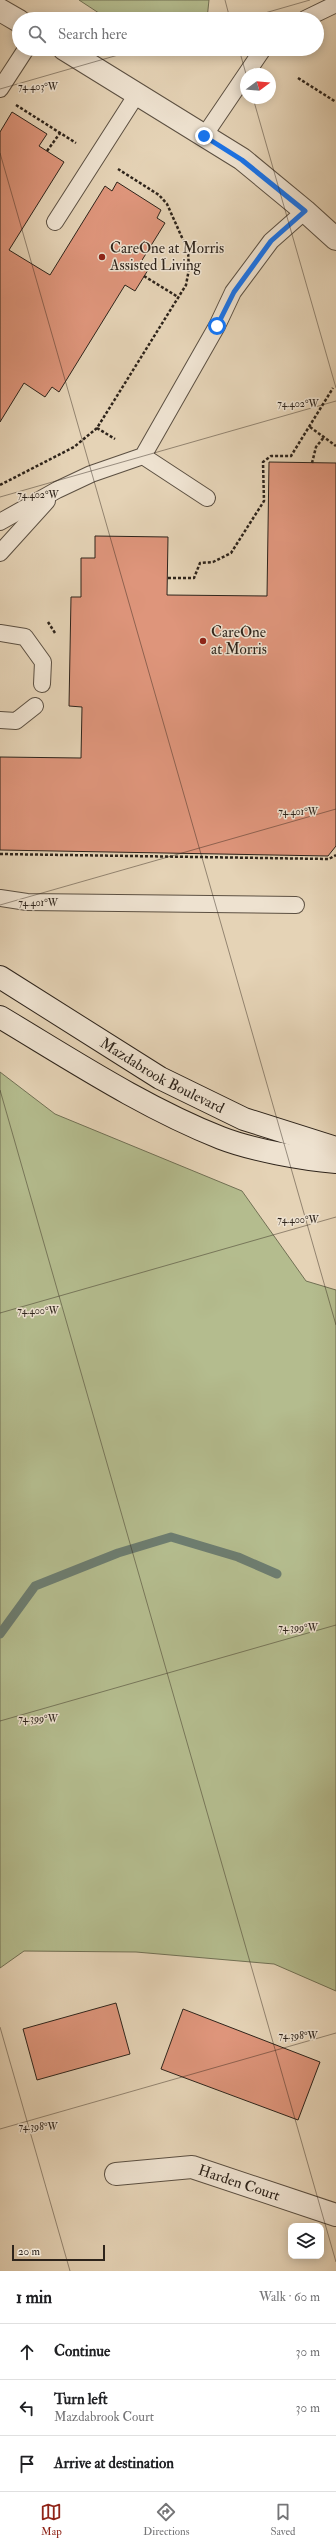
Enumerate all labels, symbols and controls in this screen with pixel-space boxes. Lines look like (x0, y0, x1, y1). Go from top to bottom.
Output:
search box (12, 12, 324, 56)
icon: search (26, 23, 48, 45)
text: Search here (58, 25, 127, 44)
north arrow (240, 68, 276, 104)
text: 74.403°W (18, 81, 59, 93)
route end (195, 127, 213, 145)
place label: CareOne at Morris Assisted Living (109, 239, 224, 275)
marker: CareOne at Morris Assisted Living (97, 252, 107, 262)
route start (208, 317, 226, 335)
text: 74.402°W (277, 398, 319, 410)
text: 74.402°W (17, 489, 59, 501)
place label: CareOne at Morris (211, 623, 267, 659)
marker: CareOne at Morris (198, 636, 208, 646)
text: 74.401°W (278, 806, 319, 818)
text: 74.401°W (18, 897, 59, 909)
street label: Mazdabrook Boulevard (97, 1033, 228, 1118)
text: 74.400°W (277, 1214, 320, 1226)
text: 74.400°W (17, 1305, 60, 1317)
text: 74.399°W (278, 1622, 319, 1634)
text: 74.399°W (18, 1713, 59, 1725)
text: 74.398°W (278, 2030, 318, 2042)
text: 74.398°W (18, 2121, 58, 2133)
street label: Harden Court (196, 2160, 283, 2205)
map controls (288, 2223, 324, 2259)
button: layers (288, 2223, 324, 2259)
scale bar (12, 2243, 105, 2262)
text: 20 m (18, 2245, 40, 2258)
text: 1 min (16, 2287, 52, 2308)
text: Walk · 60 m (259, 2289, 320, 2305)
icon: ahead (16, 2341, 38, 2363)
text: Continue (54, 2342, 110, 2361)
text: 30 m (296, 2344, 320, 2360)
text: Turn left (54, 2390, 108, 2409)
icon: left (16, 2397, 38, 2419)
text: 30 m (296, 2400, 320, 2416)
text: Mazdabrook Court (54, 2409, 154, 2425)
icon: arrive (16, 2453, 38, 2475)
text: Arrive at destination (54, 2454, 174, 2473)
tab: Map (40, 2501, 62, 2538)
tab: Directions (143, 2501, 190, 2538)
tab: Saved (270, 2501, 296, 2538)

